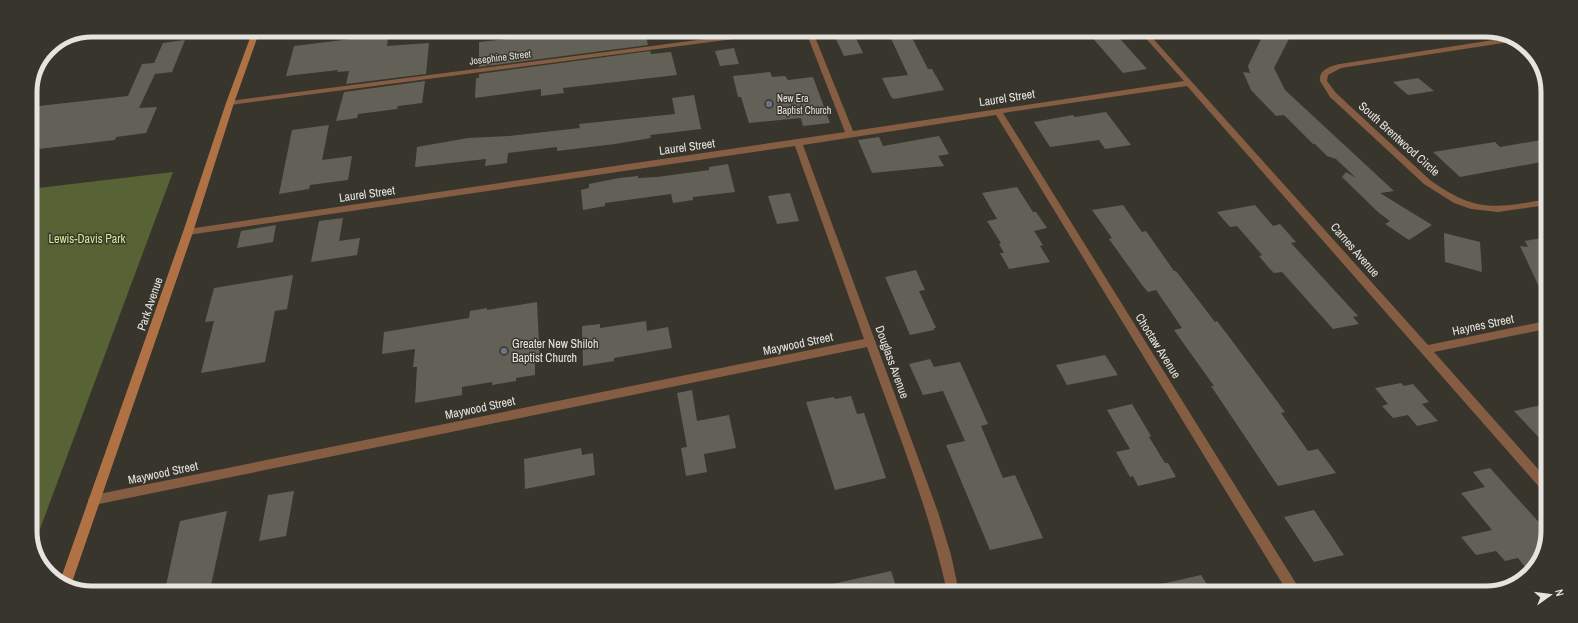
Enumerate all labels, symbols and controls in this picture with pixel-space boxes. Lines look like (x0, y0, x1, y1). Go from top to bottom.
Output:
street label: Josephine Street (468, 47, 532, 68)
street label: Laurel Street (978, 86, 1036, 110)
place label: New Era Baptist Church (777, 92, 831, 117)
street label: South Brentwood Circle (1355, 98, 1443, 180)
marker: New Era Baptist Church (764, 99, 774, 109)
street label: Laurel Street (658, 135, 716, 159)
street label: Laurel Street (338, 182, 396, 206)
street label: Carnes Avenue (1327, 219, 1383, 281)
park label: Lewis-Davis Park (48, 231, 126, 247)
street label: Park Avenue (133, 275, 167, 333)
street label: Choctaw Avenue (1132, 311, 1184, 381)
street label: Haynes Street (1451, 311, 1515, 339)
street label: Douglass Avenue (871, 323, 913, 401)
street label: Maywood Street (762, 329, 835, 359)
place label: Greater New Shiloh Baptist Church (512, 336, 598, 366)
marker: Greater New Shiloh Baptist Church (499, 346, 509, 356)
street label: Maywood Street (444, 393, 517, 423)
street label: Maywood Street (127, 458, 200, 488)
north arrow (1530, 575, 1570, 615)
text: N (1552, 588, 1567, 597)

